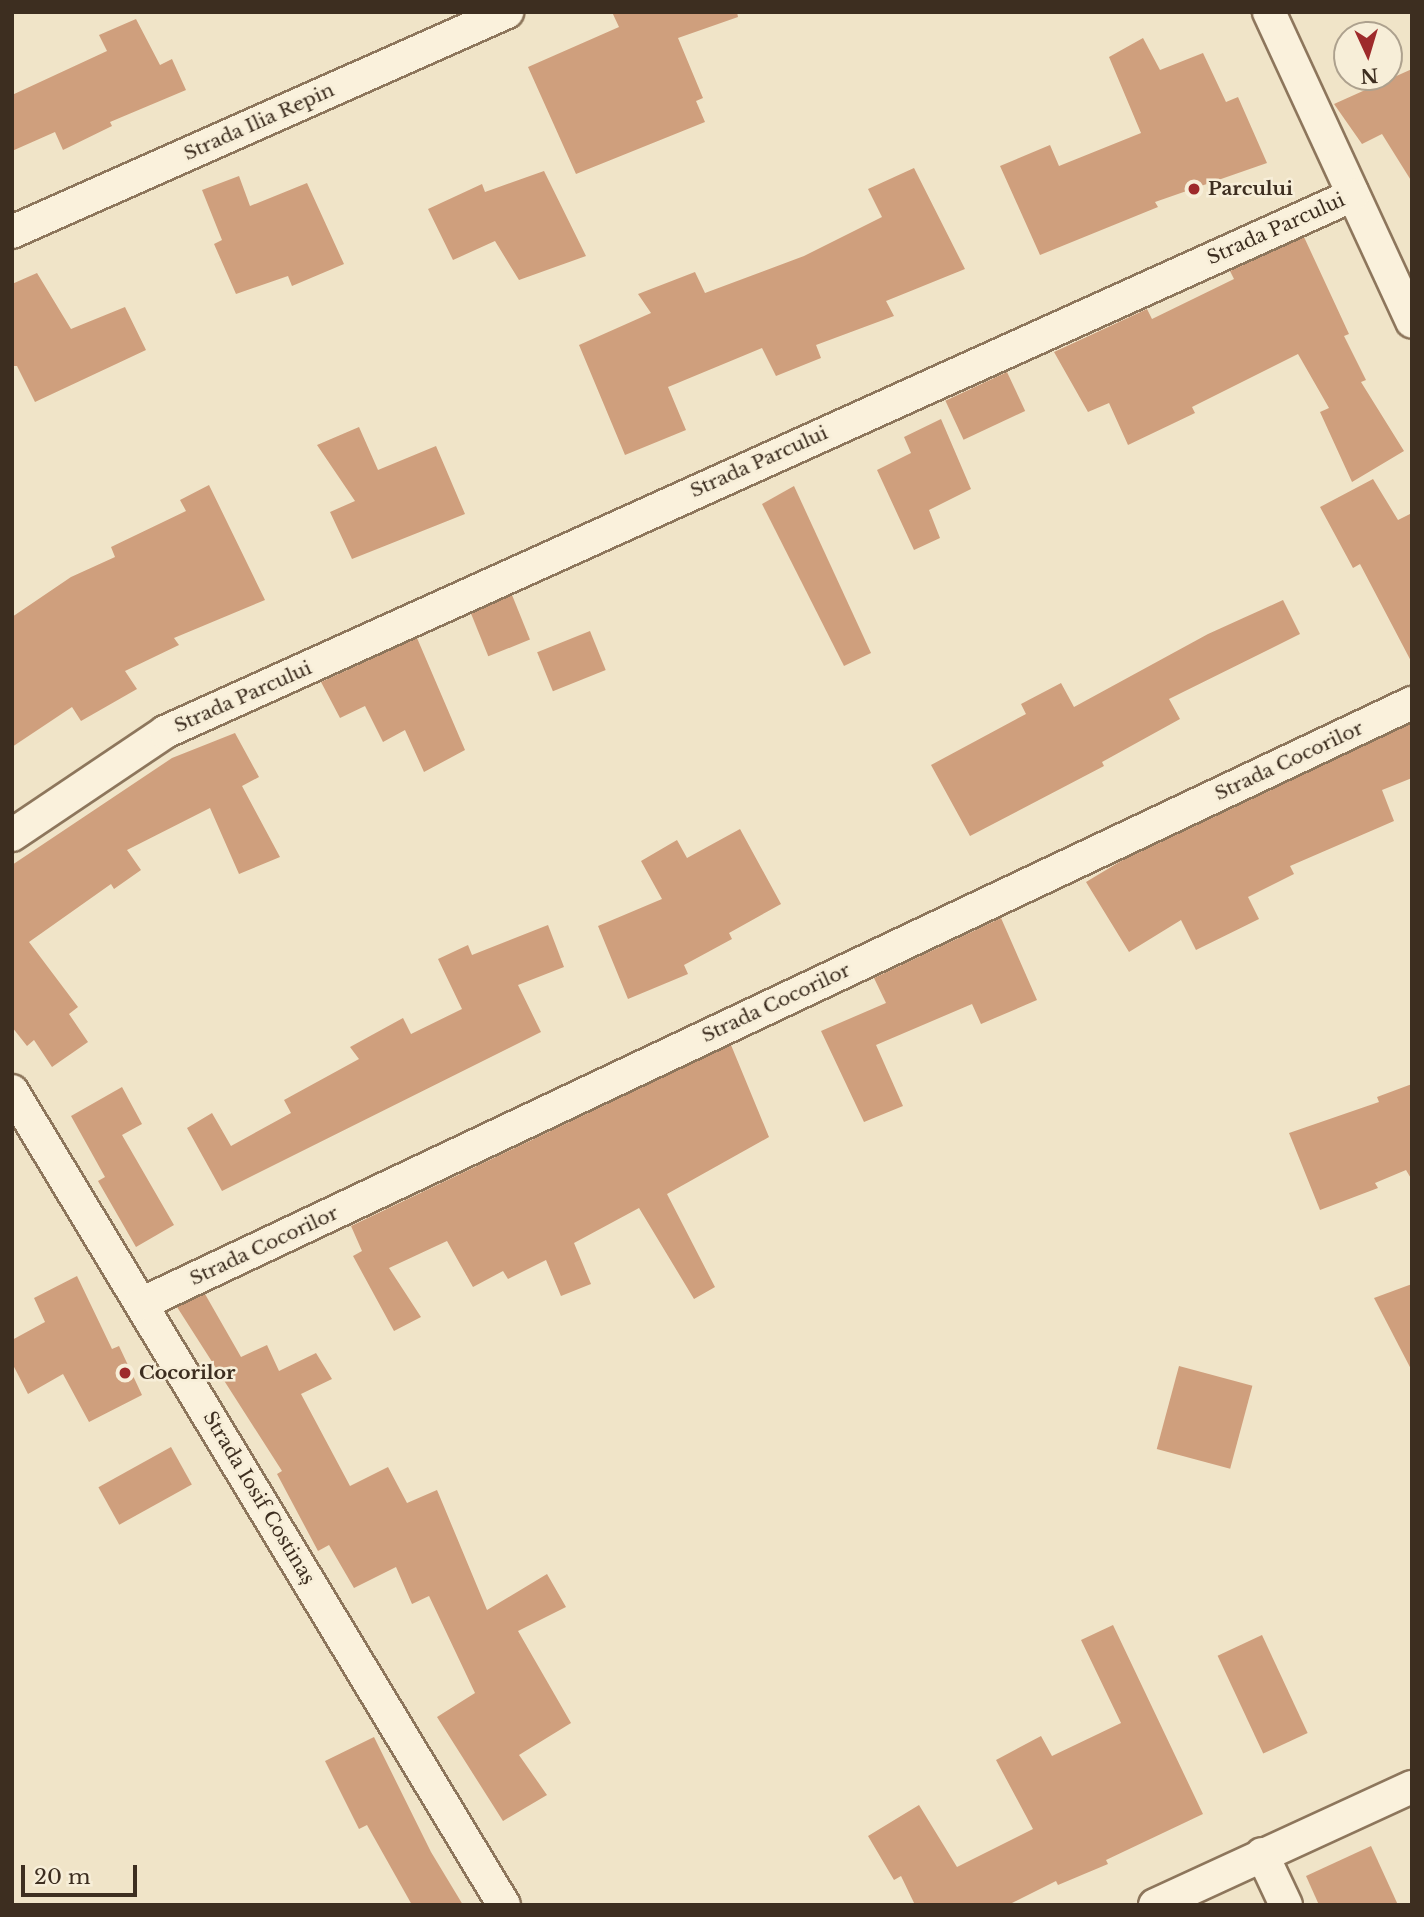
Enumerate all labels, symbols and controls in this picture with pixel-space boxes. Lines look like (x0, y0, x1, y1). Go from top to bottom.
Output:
north arrow (1333, 21, 1403, 91)
text: N (1360, 63, 1379, 88)
street label: Strada Ilia Repin (180, 79, 338, 165)
place label: Parcului (1208, 178, 1293, 200)
marker: Parcului (1186, 181, 1202, 197)
street label: Strada Parcului (1204, 188, 1348, 270)
street label: Strada Parcului (687, 421, 831, 503)
street label: Strada Parcului (171, 656, 315, 738)
street label: Strada Cocorilor (1211, 717, 1367, 805)
street label: Strada Cocorilor (698, 959, 854, 1047)
street label: Strada Cocorilor (186, 1202, 342, 1290)
place label: Cocorilor (139, 1362, 236, 1384)
marker: Cocorilor (117, 1365, 133, 1381)
street label: Strada Iosif Costinaș (198, 1407, 320, 1589)
scale bar (24, 1850, 140, 1894)
text: 20 m (34, 1864, 91, 1890)

